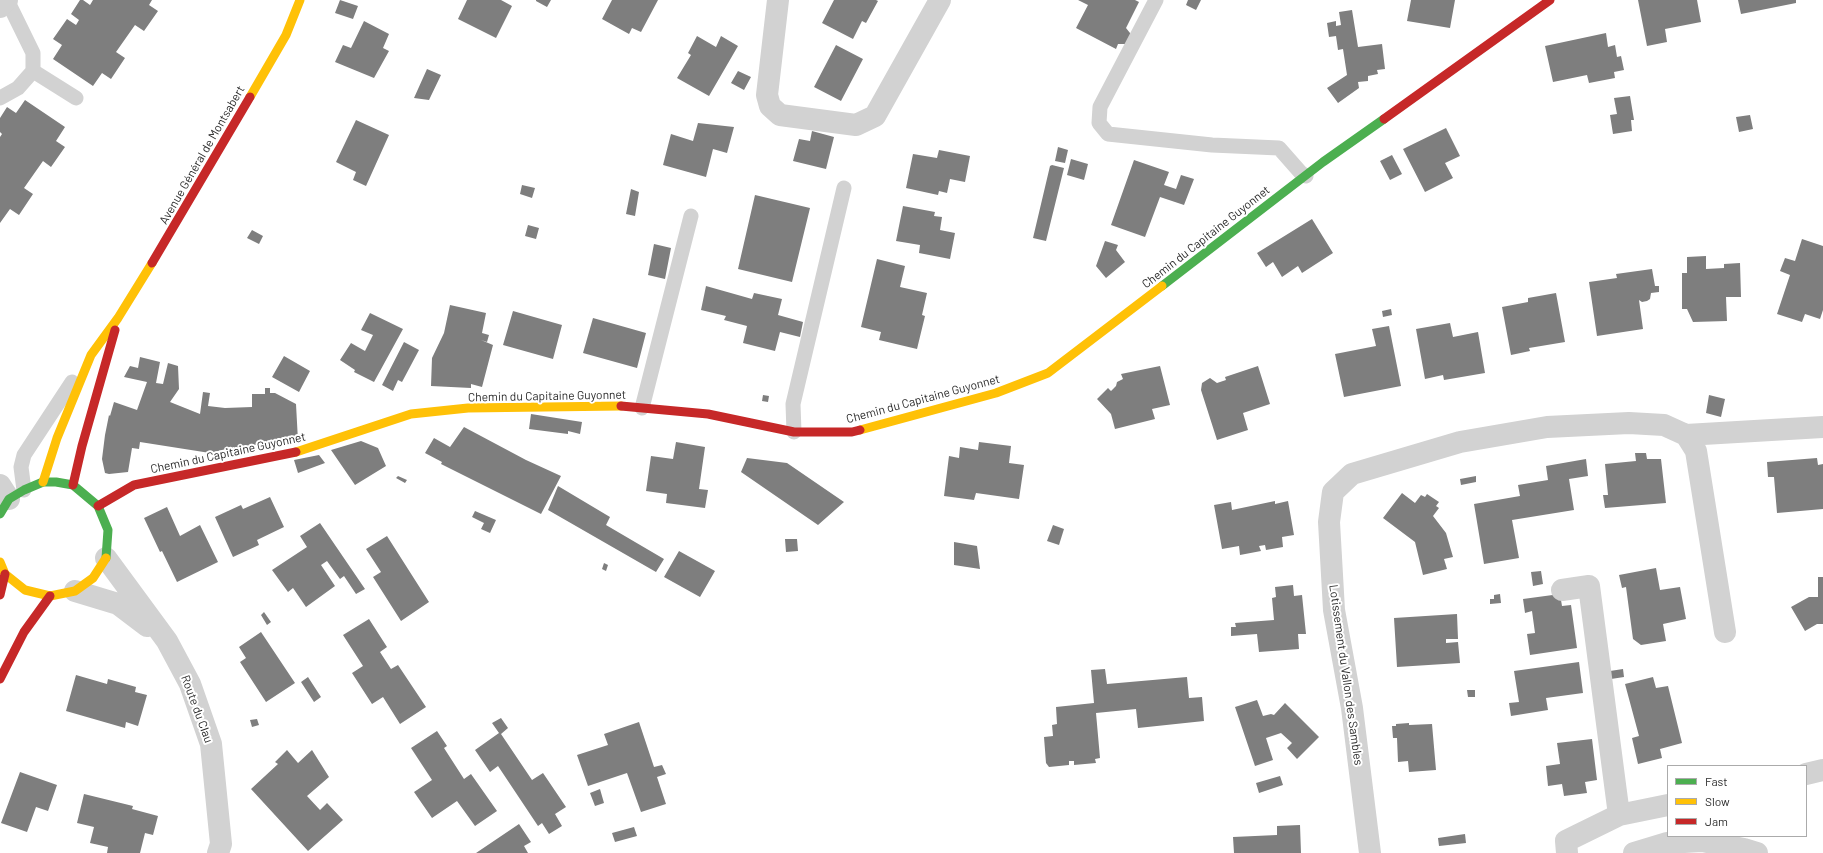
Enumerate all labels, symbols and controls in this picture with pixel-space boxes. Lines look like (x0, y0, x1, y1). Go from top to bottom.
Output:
street label: Avenue Général de Montsabert (156, 83, 248, 227)
street label: Chemin du Capitaine Guyonnet (1139, 183, 1273, 291)
street label: Chemin du Capitaine Guyonnet (845, 372, 1001, 426)
street label: Chemin du Capitaine Guyonnet (468, 387, 626, 405)
street label: Chemin du Capitaine Guyonnet (149, 430, 307, 476)
street label: Lotissement du Vallon des Sambles (1326, 584, 1366, 766)
street label: Route du Clau (178, 673, 216, 745)
legend (1667, 765, 1807, 837)
text: Fast (1705, 774, 1728, 788)
text: Slow (1705, 794, 1730, 808)
text: Jam (1705, 814, 1728, 828)

